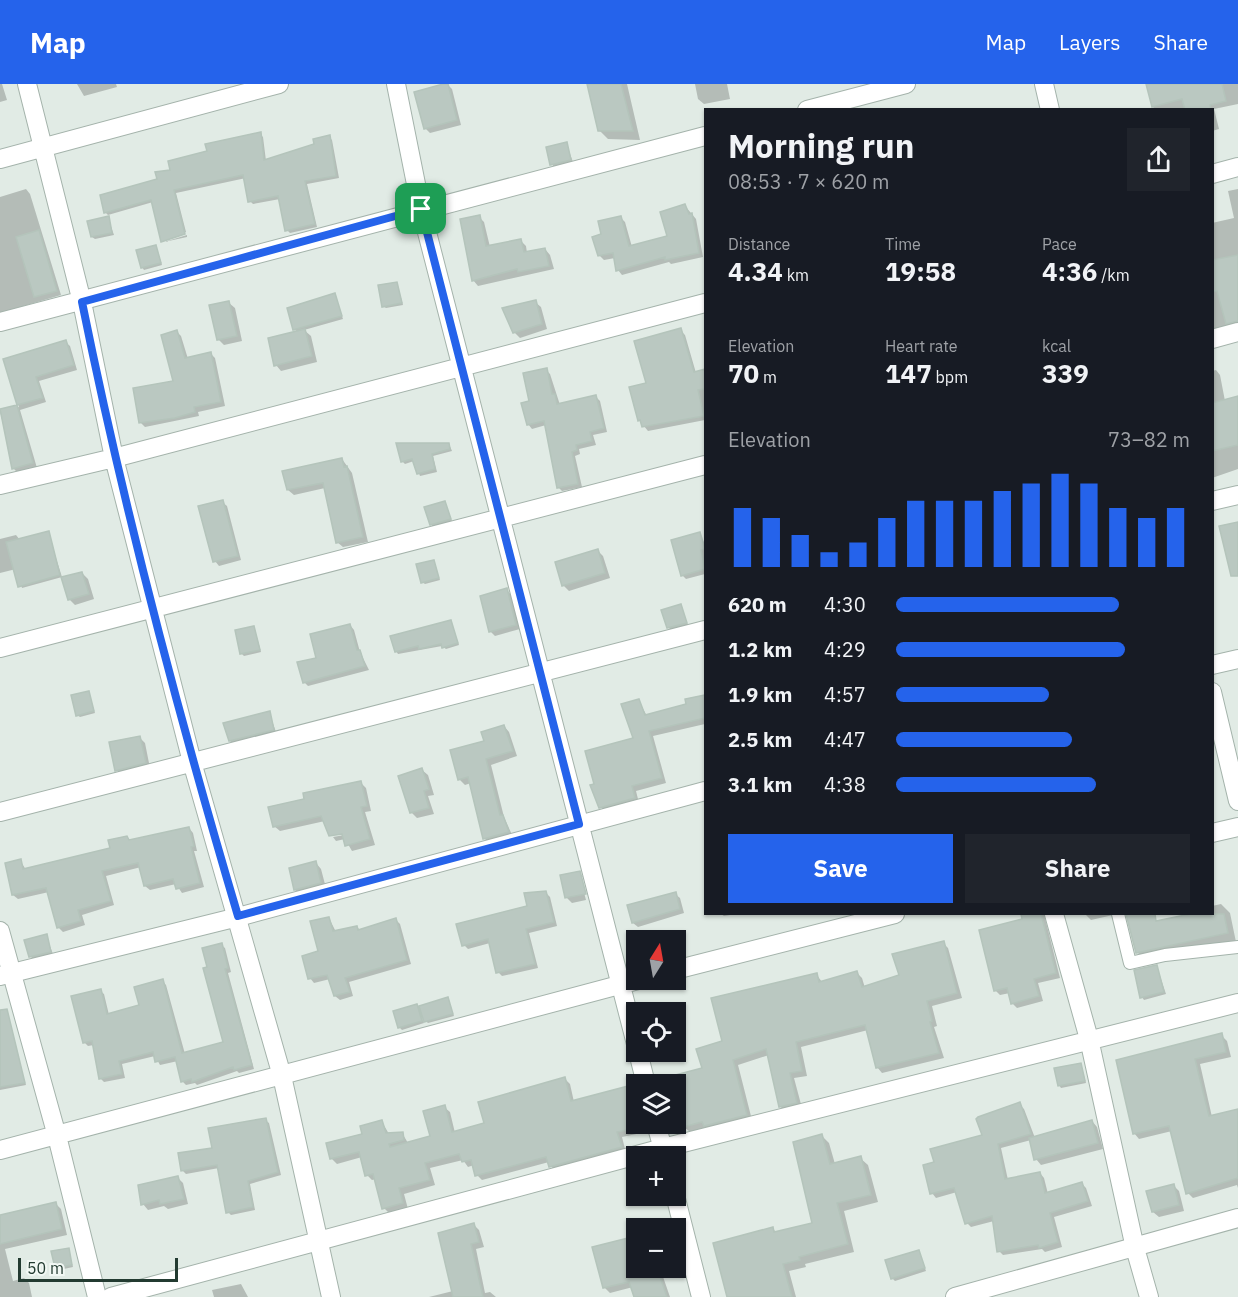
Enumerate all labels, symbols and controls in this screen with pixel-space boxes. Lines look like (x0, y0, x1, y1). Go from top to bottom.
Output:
text: Map (30, 24, 86, 61)
text: Map (986, 28, 1026, 56)
text: Layers (1059, 28, 1121, 56)
text: Share (1154, 28, 1208, 56)
text: Morning run (728, 124, 914, 167)
button: share (1127, 128, 1190, 191)
text: 08:53 · 7 × 620 m (728, 168, 889, 195)
pin (395, 183, 446, 234)
icon: arrive (404, 192, 437, 225)
text: Distance (728, 234, 790, 254)
text: Time (885, 234, 921, 254)
text: Pace (1042, 234, 1077, 254)
text: 4.34 (728, 254, 783, 288)
text: 19:58 (885, 254, 956, 288)
text: 4:36 (1042, 254, 1097, 288)
text: km (783, 265, 809, 285)
text: /km (1097, 265, 1130, 285)
text: Elevation (728, 336, 794, 356)
text: Heart rate (885, 336, 958, 356)
text: kcal (1042, 336, 1071, 356)
text: 70 (728, 356, 759, 390)
text: 147 (885, 356, 932, 390)
text: 339 (1042, 356, 1089, 390)
text: m (759, 367, 777, 387)
text: bpm (932, 367, 968, 387)
text: Elevation (728, 426, 811, 453)
text: 73–82 m (1108, 426, 1190, 453)
text: 620 m (728, 591, 787, 618)
text: 4:30 (824, 591, 866, 618)
text: 1.2 km (728, 636, 792, 663)
text: 4:29 (824, 636, 866, 663)
text: 1.9 km (728, 681, 792, 708)
text: 4:57 (824, 681, 866, 708)
text: 2.5 km (728, 726, 792, 753)
text: 4:47 (824, 726, 866, 753)
text: 3.1 km (728, 771, 792, 798)
text: 4:38 (824, 771, 866, 798)
button: Save (728, 834, 953, 903)
button: Share (965, 834, 1190, 903)
north arrow (626, 930, 686, 990)
map controls (626, 930, 686, 1278)
button: locate (626, 1002, 686, 1062)
button: layers (626, 1074, 686, 1134)
button: + (626, 1146, 686, 1206)
button: − (626, 1218, 686, 1278)
scale bar (18, 1255, 178, 1282)
text: 50 m (27, 1258, 64, 1278)

